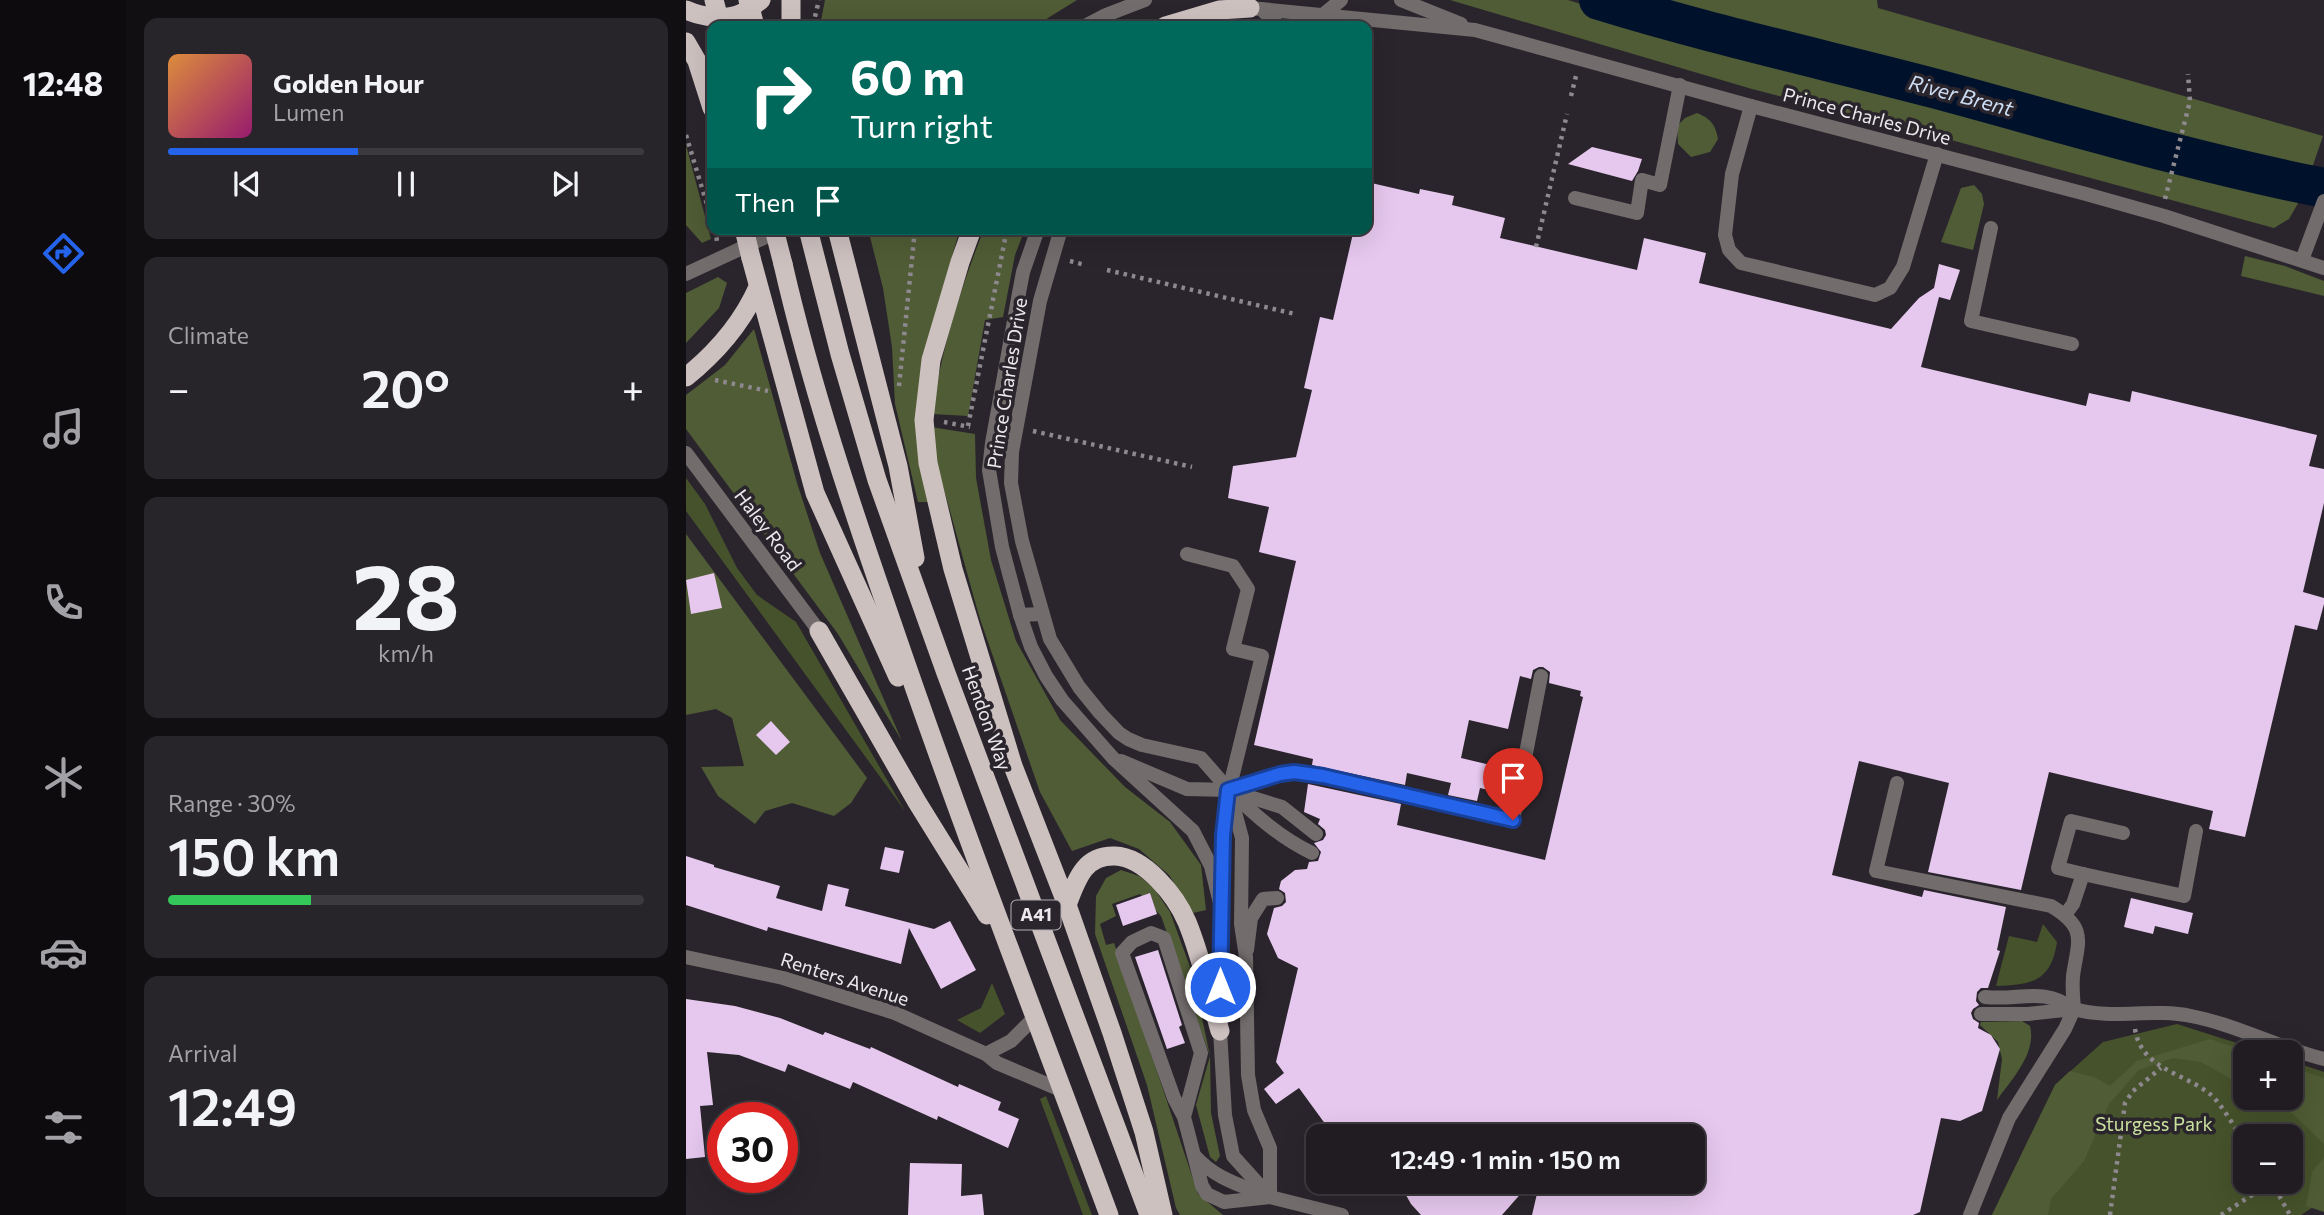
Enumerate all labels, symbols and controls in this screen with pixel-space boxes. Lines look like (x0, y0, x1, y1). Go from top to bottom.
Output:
text: 60 m (850, 45, 965, 105)
icon: right (735, 49, 826, 140)
text: 12:48 (23, 63, 103, 103)
text: Golden Hour (273, 67, 424, 98)
water label: River Brent (1907, 69, 2017, 121)
street label: Prince Charles Drive (1781, 82, 1954, 149)
text: Lumen (273, 98, 344, 126)
text: Turn right (850, 105, 993, 145)
icon: previous (228, 165, 266, 203)
icon: pause (387, 165, 425, 203)
icon: next (546, 165, 584, 203)
icon: arrive (809, 182, 847, 220)
text: Then (735, 186, 795, 217)
icon: directions (39, 229, 88, 278)
street label: Prince Charles Drive (982, 296, 1031, 470)
text: Climate (168, 321, 249, 349)
text: 20° (361, 355, 450, 419)
text: − (168, 364, 190, 411)
text: + (622, 364, 644, 411)
icon: music (39, 404, 88, 453)
street label: Haley Road (730, 484, 807, 575)
text: 28 (352, 537, 460, 649)
icon: phone (39, 578, 88, 627)
text: km/h (378, 639, 434, 667)
street label: Hendon Way (958, 662, 1017, 774)
pin (1483, 748, 1543, 820)
icon: climate (39, 753, 88, 802)
icon: arrive (1494, 759, 1532, 797)
text: Range · 30% (168, 789, 296, 817)
text: 150 km (168, 823, 340, 887)
road number: A41 (1012, 900, 1060, 930)
icon: car (39, 928, 88, 977)
street label: Renters Avenue (778, 947, 912, 1010)
position arrow (1183, 950, 1257, 1024)
text: Arrival (168, 1039, 238, 1067)
map controls (2233, 1040, 2303, 1194)
button: + (2233, 1040, 2303, 1110)
text: 12:49 (168, 1073, 297, 1137)
speed limit sign: 30 (707, 1102, 798, 1193)
icon: filters (39, 1103, 88, 1152)
park label: Sturgess Park (2095, 1112, 2213, 1135)
button: − (2233, 1124, 2303, 1194)
text: 12:49 · 1 min · 150 m (1390, 1143, 1621, 1174)

